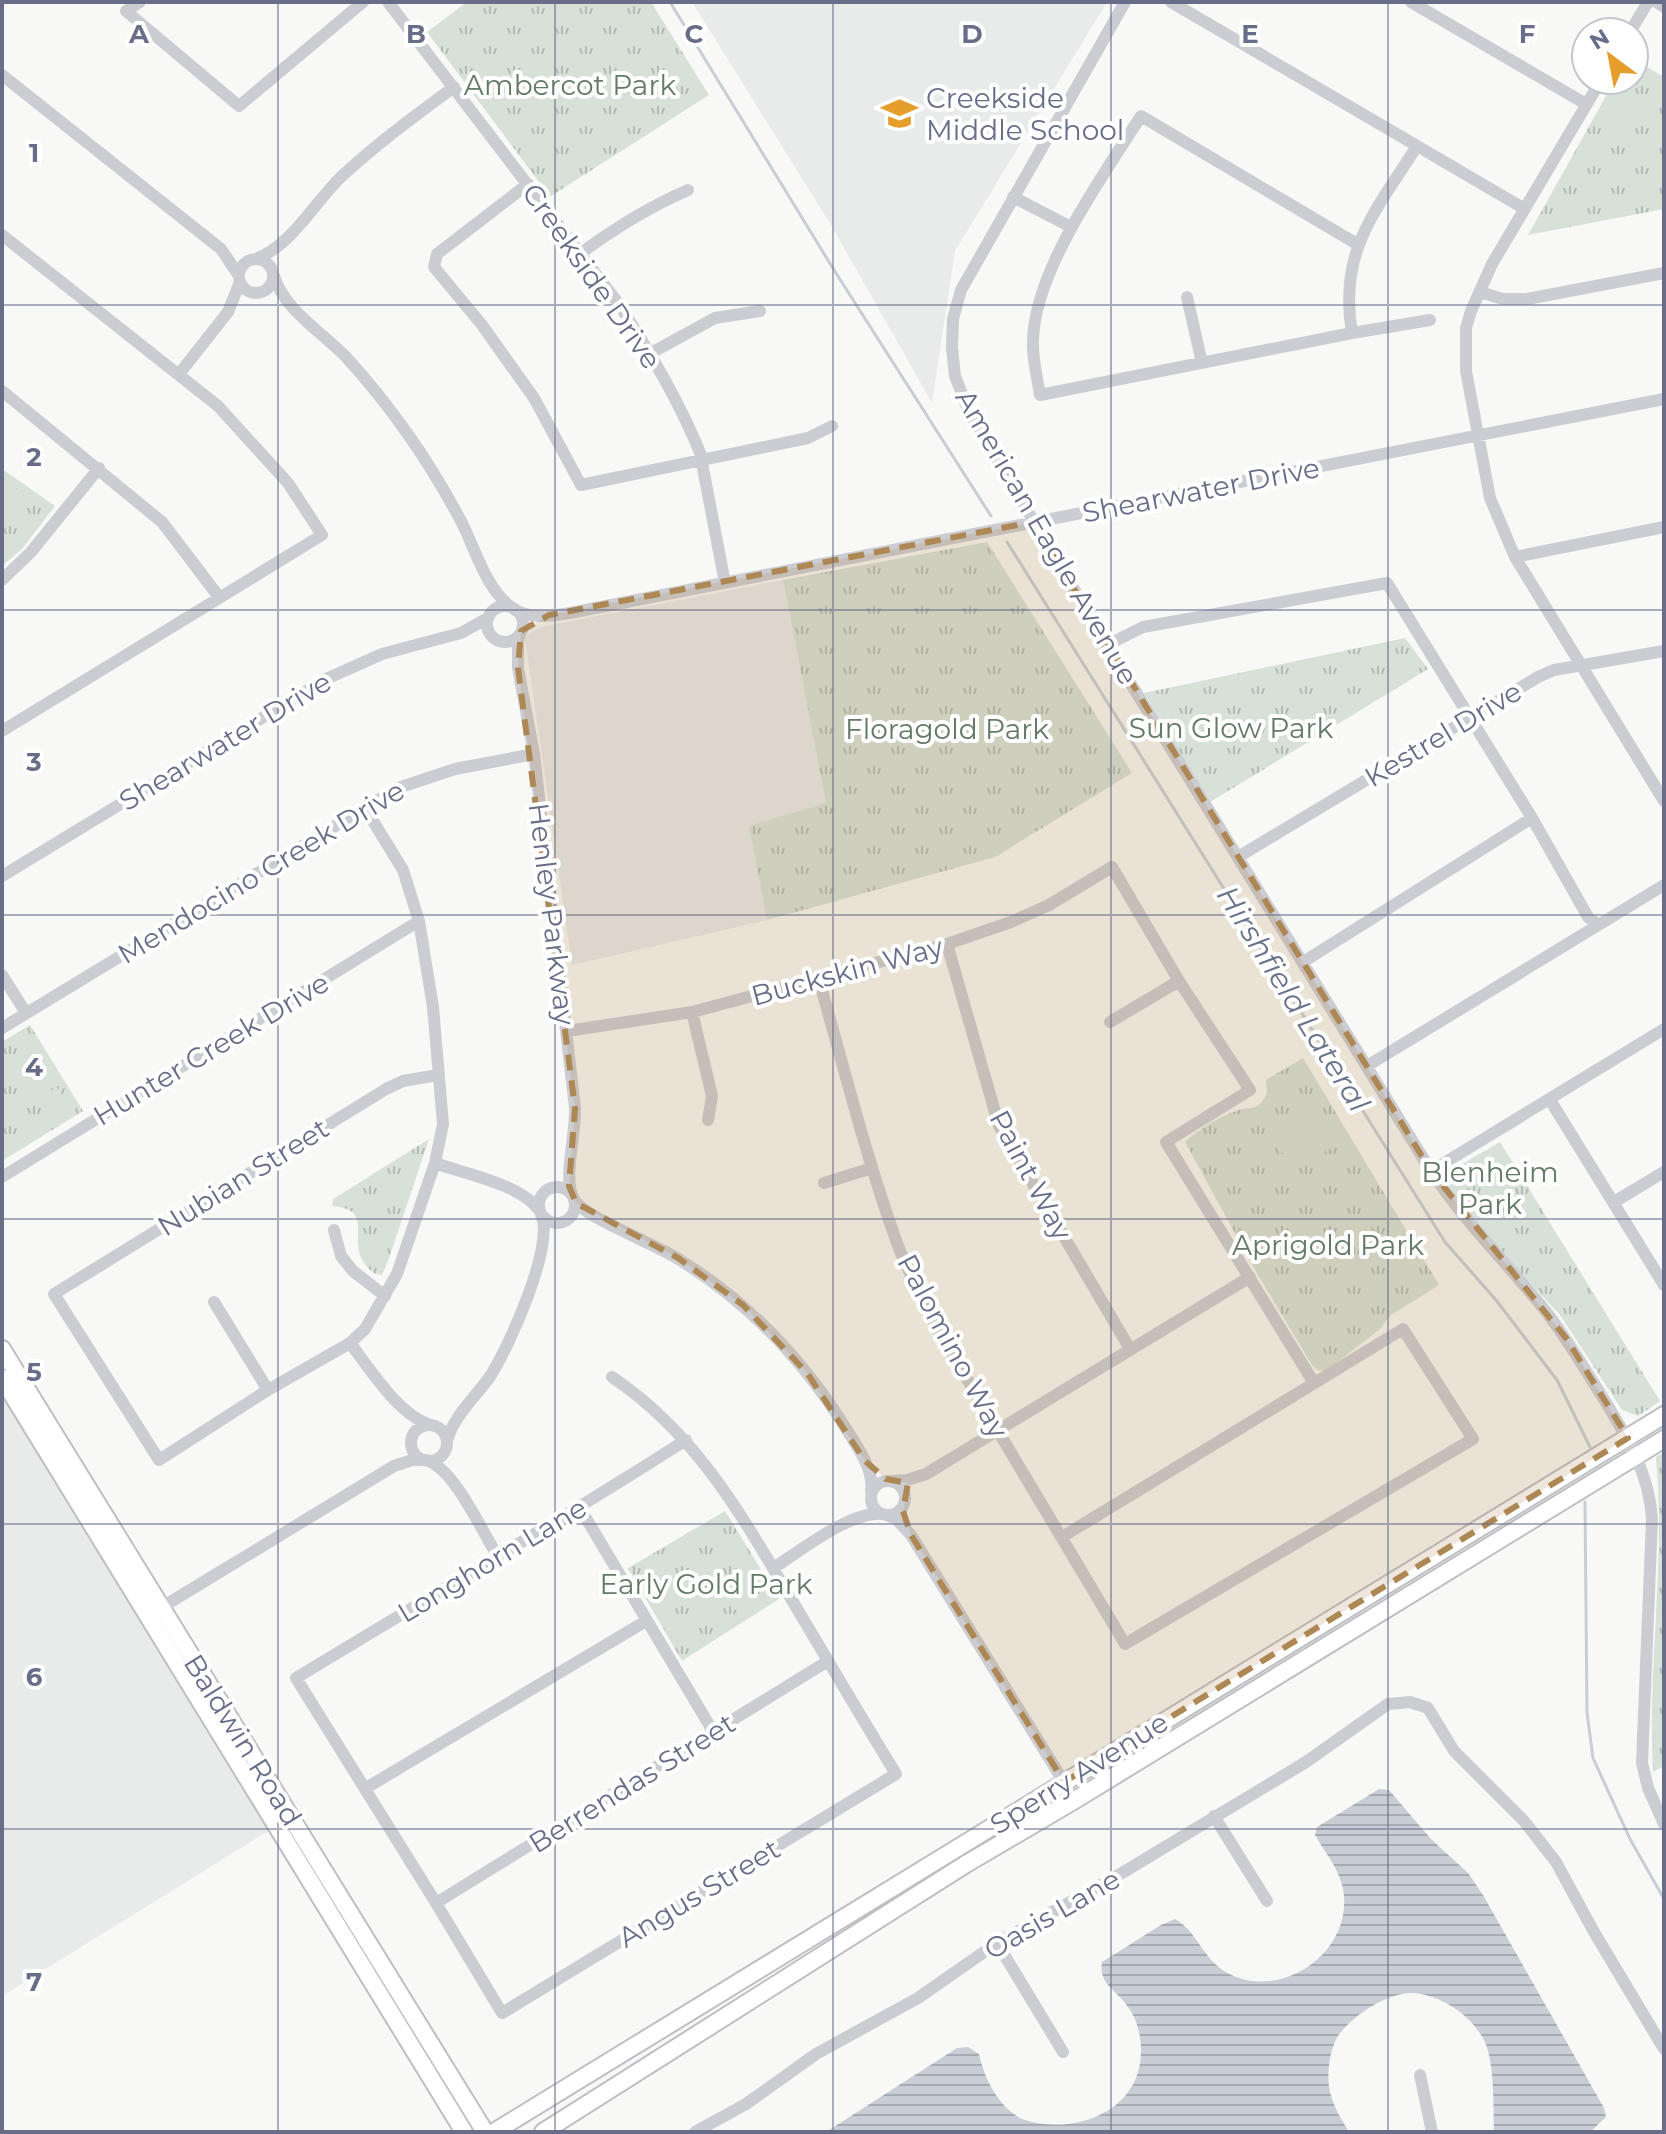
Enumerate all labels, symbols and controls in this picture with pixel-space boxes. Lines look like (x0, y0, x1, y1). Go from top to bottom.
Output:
north arrow (1570, 16, 1650, 96)
text: A (128, 18, 150, 50)
text: B (406, 18, 426, 50)
text: C (685, 18, 704, 50)
text: D (961, 18, 983, 50)
text: E (1241, 18, 1259, 50)
text: F (1519, 18, 1535, 50)
text: N (1585, 23, 1614, 56)
park label: Ambercot Park (464, 68, 676, 102)
place label: Creekside Middle School (926, 81, 1124, 147)
school or university icon: Creekside Middle School (881, 95, 919, 133)
text: 1 (29, 137, 39, 169)
street label: Creekside Drive (515, 177, 669, 375)
street label: American Eagle Avenue (948, 383, 1146, 691)
text: 2 (26, 441, 42, 473)
street label: Shearwater Drive (1079, 450, 1323, 530)
street label: Shearwater Drive (113, 664, 337, 818)
street label: Kestrel Drive (1358, 674, 1528, 794)
park label: Sun Glow Park (1129, 711, 1334, 745)
park label: Floragold Park (845, 712, 1049, 746)
text: 3 (25, 746, 42, 778)
street label: Mendocino Creek Drive (112, 773, 410, 971)
street label: Henley Parkway (521, 801, 583, 1028)
water label: Hirshfield Lateral (1209, 879, 1378, 1119)
street label: Buckskin Way (748, 929, 947, 1013)
street label: Hunter Creek Drive (87, 965, 335, 1133)
text: 4 (25, 1051, 43, 1083)
street label: Paint Way (983, 1104, 1080, 1246)
street label: Nubian Street (151, 1111, 335, 1243)
park label: Blenheim Park (1421, 1155, 1559, 1221)
park label: Aprigold Park (1232, 1228, 1424, 1262)
street label: Palomino Way (890, 1248, 1016, 1444)
text: 5 (26, 1356, 42, 1388)
street label: Longhorn Lane (391, 1490, 593, 1630)
park label: Early Gold Park (600, 1567, 813, 1601)
street label: Baldwin Road (177, 1648, 309, 1832)
text: 6 (26, 1661, 43, 1693)
street label: Sperry Avenue (984, 1705, 1174, 1841)
street label: Berrendas Street (523, 1706, 741, 1860)
street label: Angus Street (612, 1831, 786, 1955)
street label: Oasis Lane (978, 1862, 1126, 1966)
text: 7 (26, 1966, 42, 1998)

